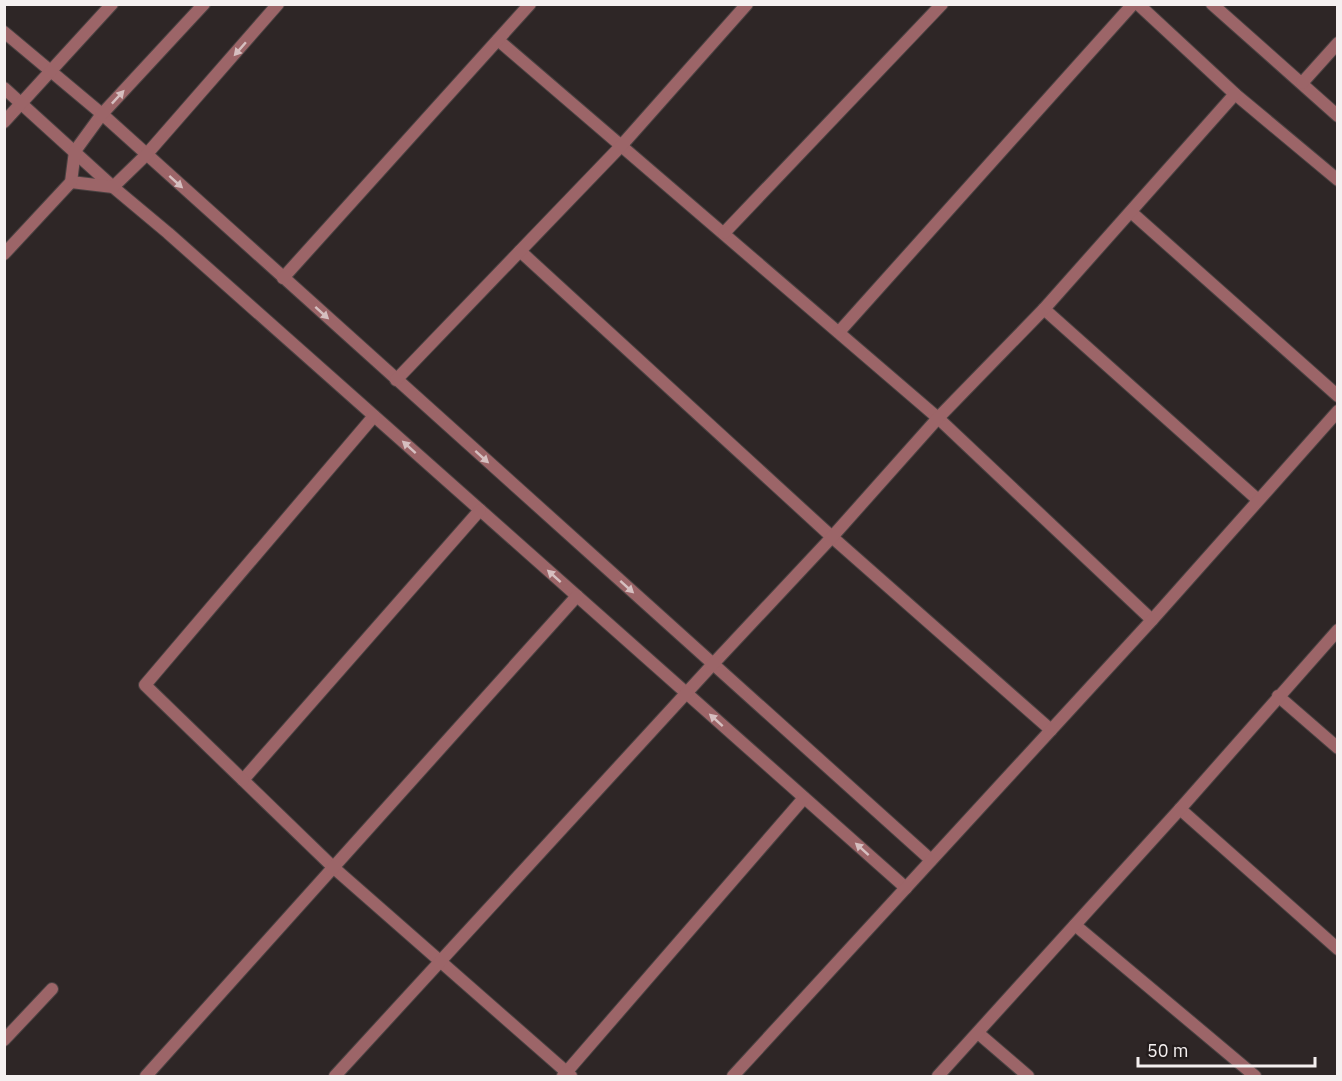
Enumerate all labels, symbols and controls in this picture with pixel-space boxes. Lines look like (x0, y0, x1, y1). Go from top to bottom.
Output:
one-way arrow (233, 41, 246, 56)
one-way arrow (111, 90, 124, 105)
one-way arrow (169, 175, 184, 189)
one-way arrow (314, 306, 329, 320)
one-way arrow (402, 441, 417, 454)
one-way arrow (474, 450, 489, 463)
one-way arrow (547, 569, 562, 583)
one-way arrow (619, 580, 634, 593)
one-way arrow (709, 714, 724, 727)
one-way arrow (855, 843, 870, 856)
scale bar (1138, 1030, 1315, 1068)
text: 50 m (1147, 1039, 1189, 1062)

